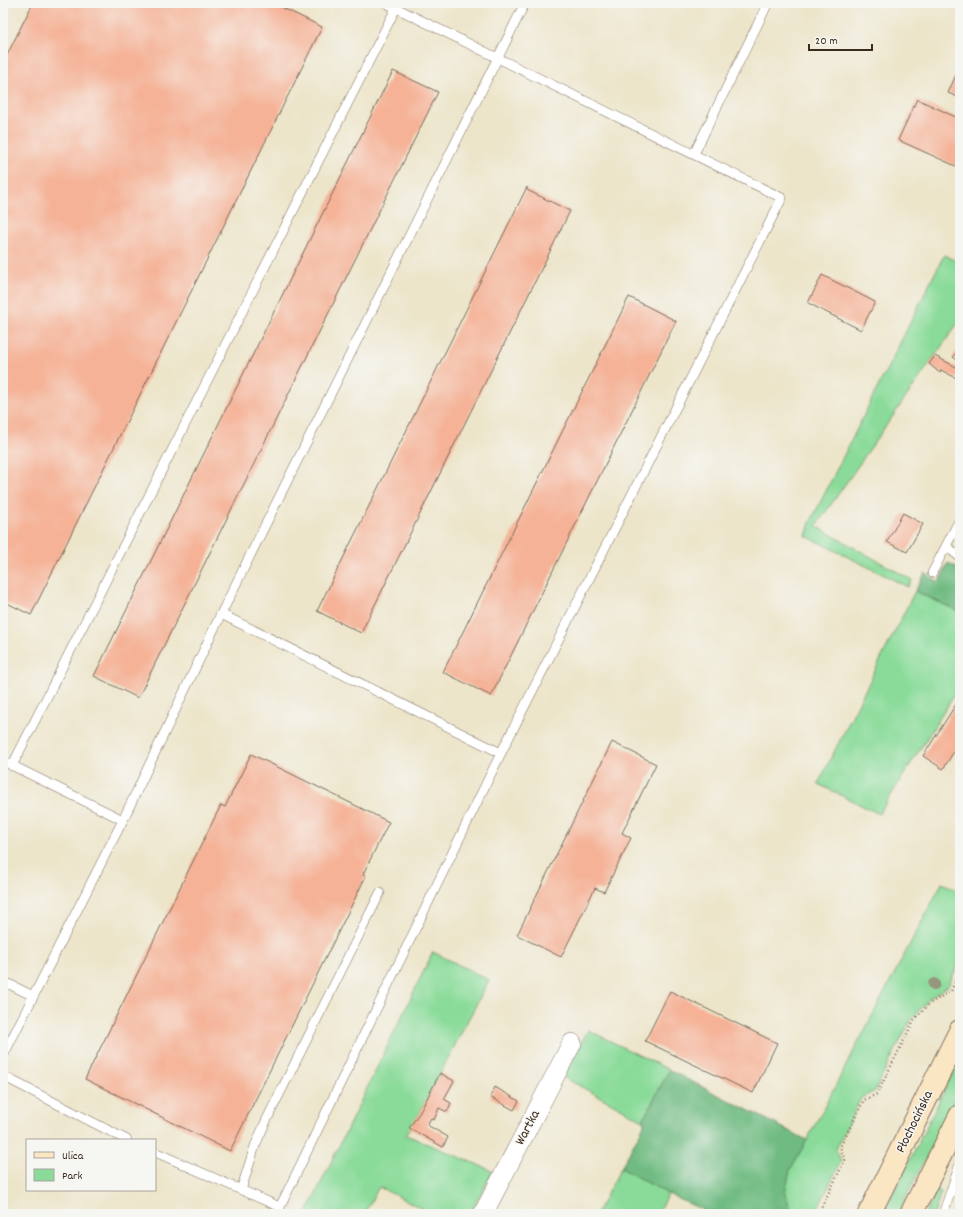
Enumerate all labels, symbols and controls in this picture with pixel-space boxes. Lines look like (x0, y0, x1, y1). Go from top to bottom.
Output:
scale bar (809, 26, 872, 52)
text: 20 m (815, 33, 838, 50)
street label: Płochocińska (891, 1087, 939, 1157)
street label: Wartka (510, 1106, 546, 1149)
legend (26, 1139, 156, 1191)
text: Ulica (62, 1148, 84, 1165)
text: Park (62, 1168, 83, 1185)

